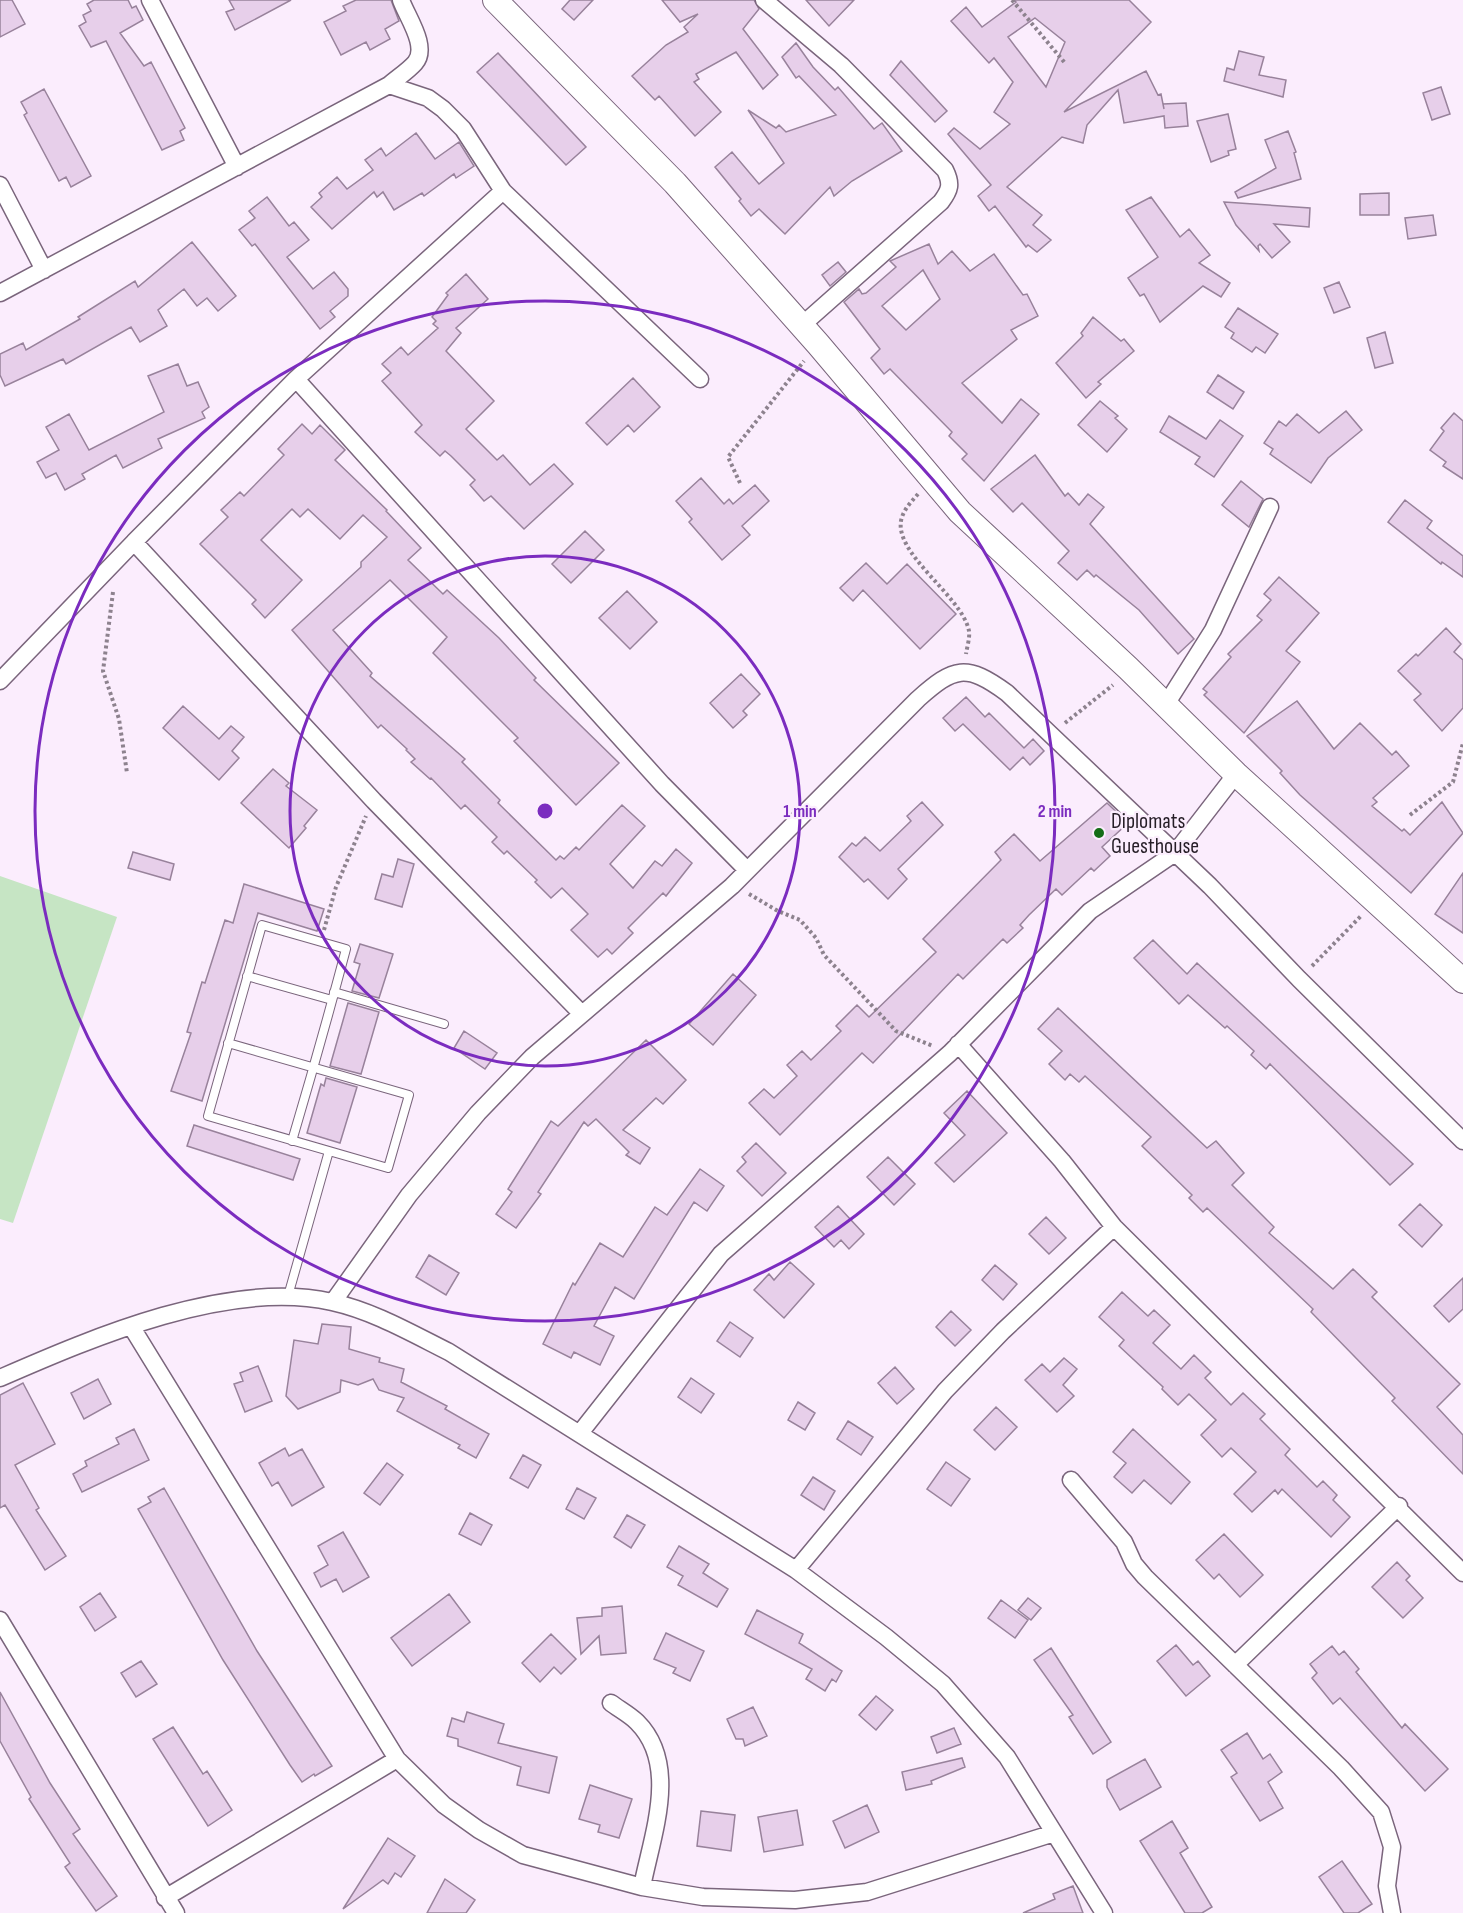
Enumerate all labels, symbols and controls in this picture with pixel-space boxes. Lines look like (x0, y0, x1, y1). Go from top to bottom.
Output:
centre of rings (535, 801, 555, 821)
text: 1 min (783, 801, 817, 822)
text: 2 min (1038, 801, 1072, 822)
place label: Diplomats Guesthouse (1111, 808, 1199, 860)
marker: Diplomats Guesthouse (1092, 826, 1106, 840)

